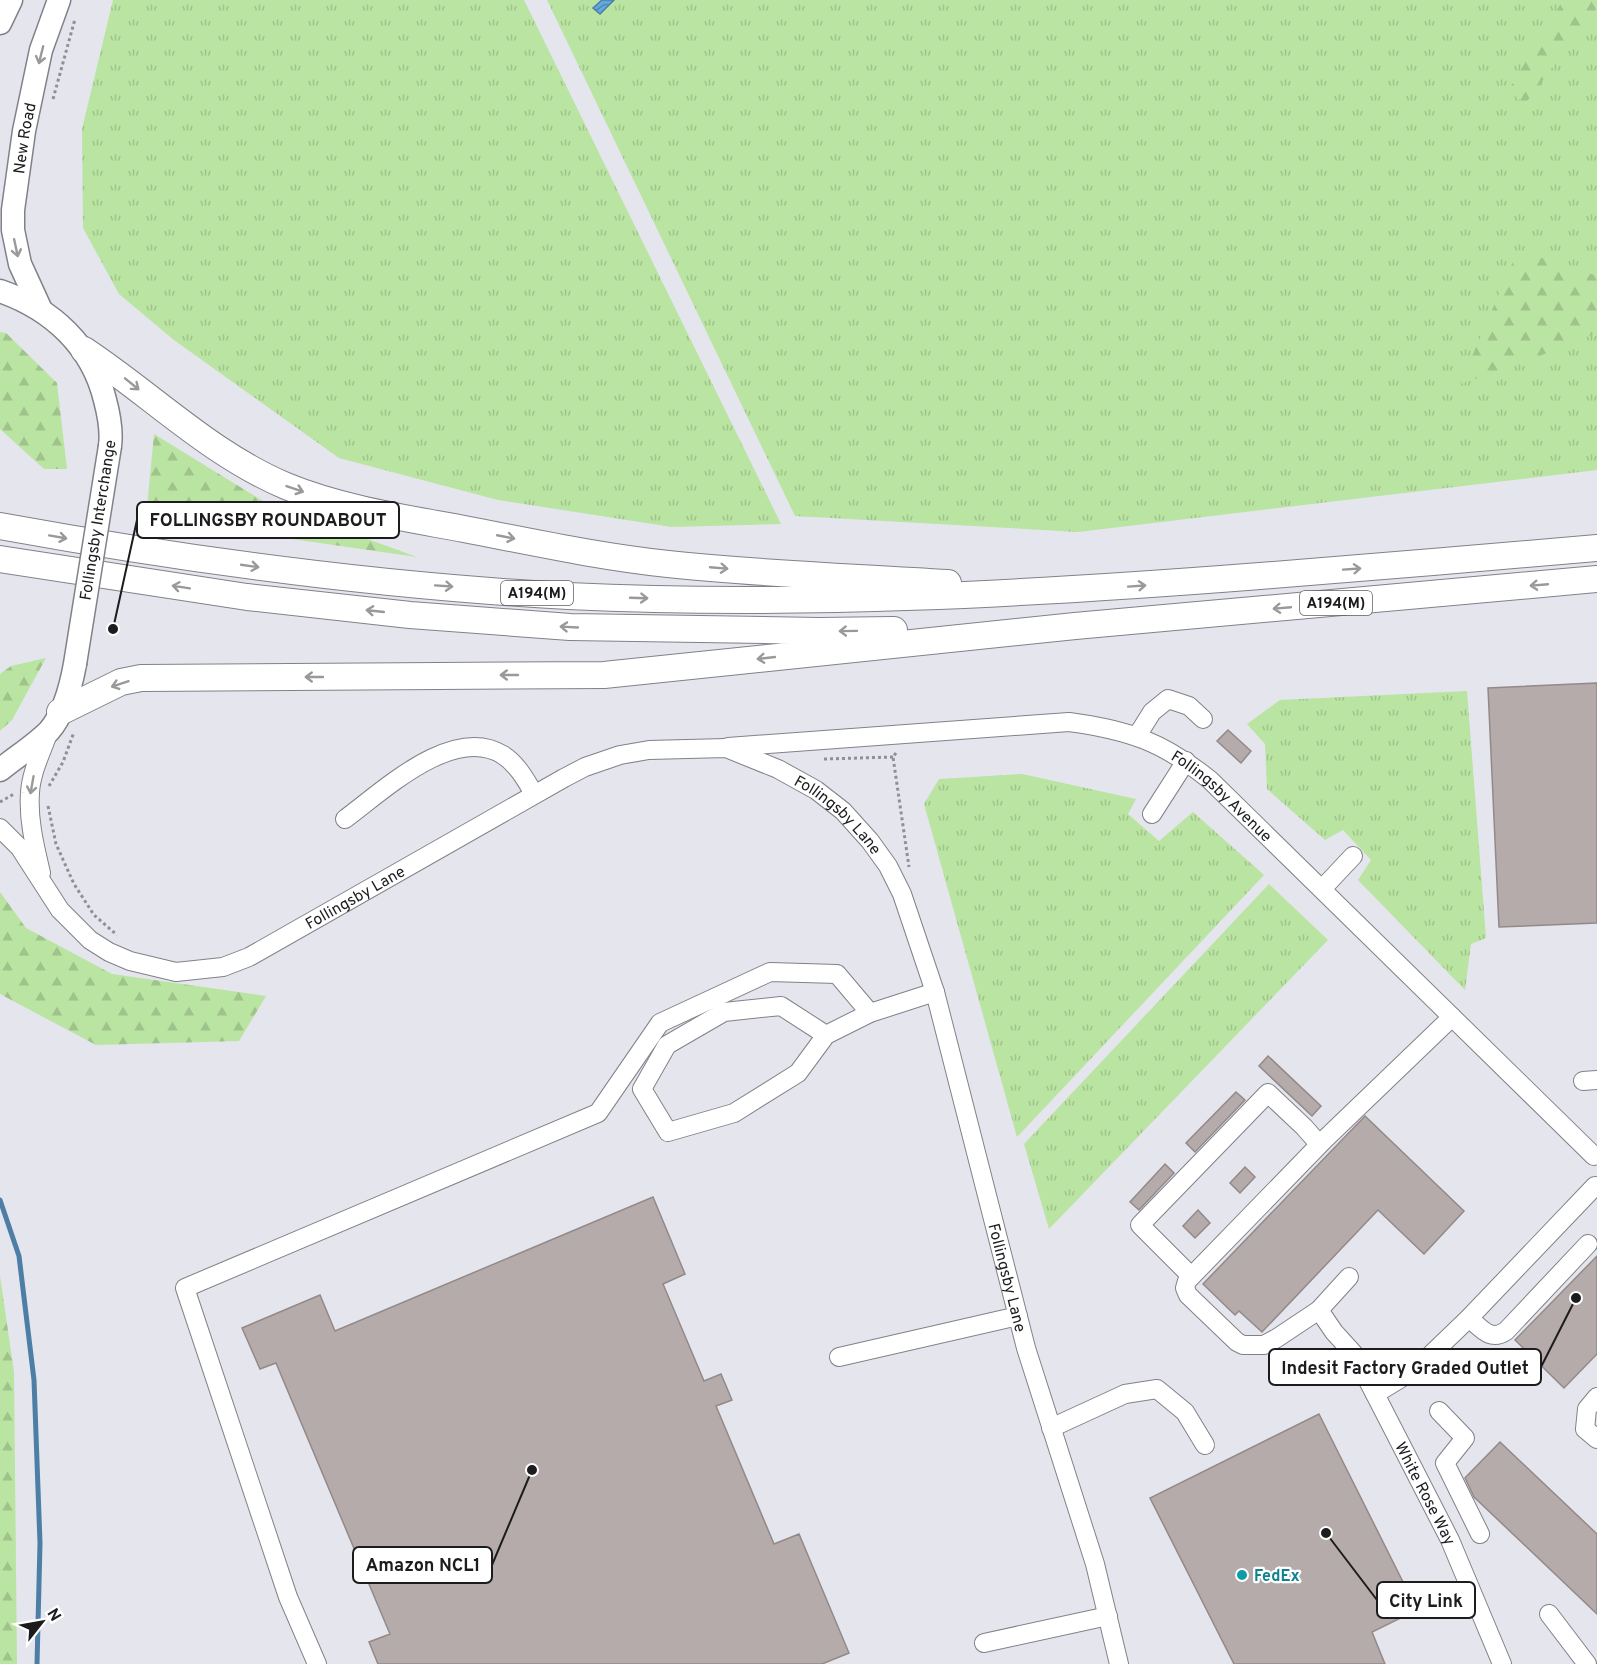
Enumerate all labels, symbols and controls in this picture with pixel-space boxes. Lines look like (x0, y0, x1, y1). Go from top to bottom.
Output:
one-way arrow (34, 46, 46, 65)
street label: New Road (10, 101, 42, 175)
one-way arrow (11, 237, 22, 257)
one-way arrow (124, 377, 139, 391)
street label: Follingsby Interchange (76, 439, 122, 602)
one-way arrow (285, 484, 304, 495)
callout: FOLLINGSBY ROUNDABOUT (137, 502, 399, 538)
text: FOLLINGSBY ROUNDABOUT (149, 510, 387, 533)
one-way arrow (47, 532, 67, 543)
one-way arrow (495, 532, 515, 543)
one-way arrow (240, 560, 260, 571)
one-way arrow (709, 563, 729, 574)
one-way arrow (1342, 563, 1362, 574)
one-way arrow (1126, 580, 1146, 591)
one-way arrow (1529, 580, 1549, 591)
one-way arrow (172, 581, 192, 592)
one-way arrow (434, 581, 454, 592)
road number: A194(M) (501, 581, 573, 605)
road number: A194(M) (1300, 591, 1372, 615)
one-way arrow (628, 592, 648, 603)
one-way arrow (1272, 603, 1292, 614)
one-way arrow (365, 605, 385, 616)
one-way arrow (560, 621, 580, 632)
one-way arrow (839, 625, 859, 636)
one-way arrow (756, 653, 776, 664)
one-way arrow (499, 669, 519, 681)
one-way arrow (304, 671, 324, 682)
one-way arrow (111, 679, 129, 690)
street label: Follingsby Avenue (1167, 747, 1275, 847)
street label: Follingsby Lane (790, 772, 885, 859)
one-way arrow (26, 775, 37, 794)
street label: Follingsby Lane (302, 862, 409, 935)
street label: Follingsby Lane (983, 1222, 1030, 1335)
callout: Indesit Factory Graded Outlet (1269, 1349, 1541, 1385)
text: Indesit Factory Graded Outlet (1281, 1358, 1529, 1381)
street label: White Rose Way (1389, 1439, 1459, 1549)
callout: Amazon NCL1 (353, 1547, 492, 1583)
text: Amazon NCL1 (365, 1555, 481, 1578)
place label: FedEx (1254, 1567, 1300, 1587)
marker: FedEx (1235, 1568, 1249, 1582)
callout: City Link (1377, 1582, 1475, 1618)
text: City Link (1389, 1591, 1463, 1614)
north arrow (12, 1592, 72, 1652)
text: N (42, 1605, 65, 1625)

